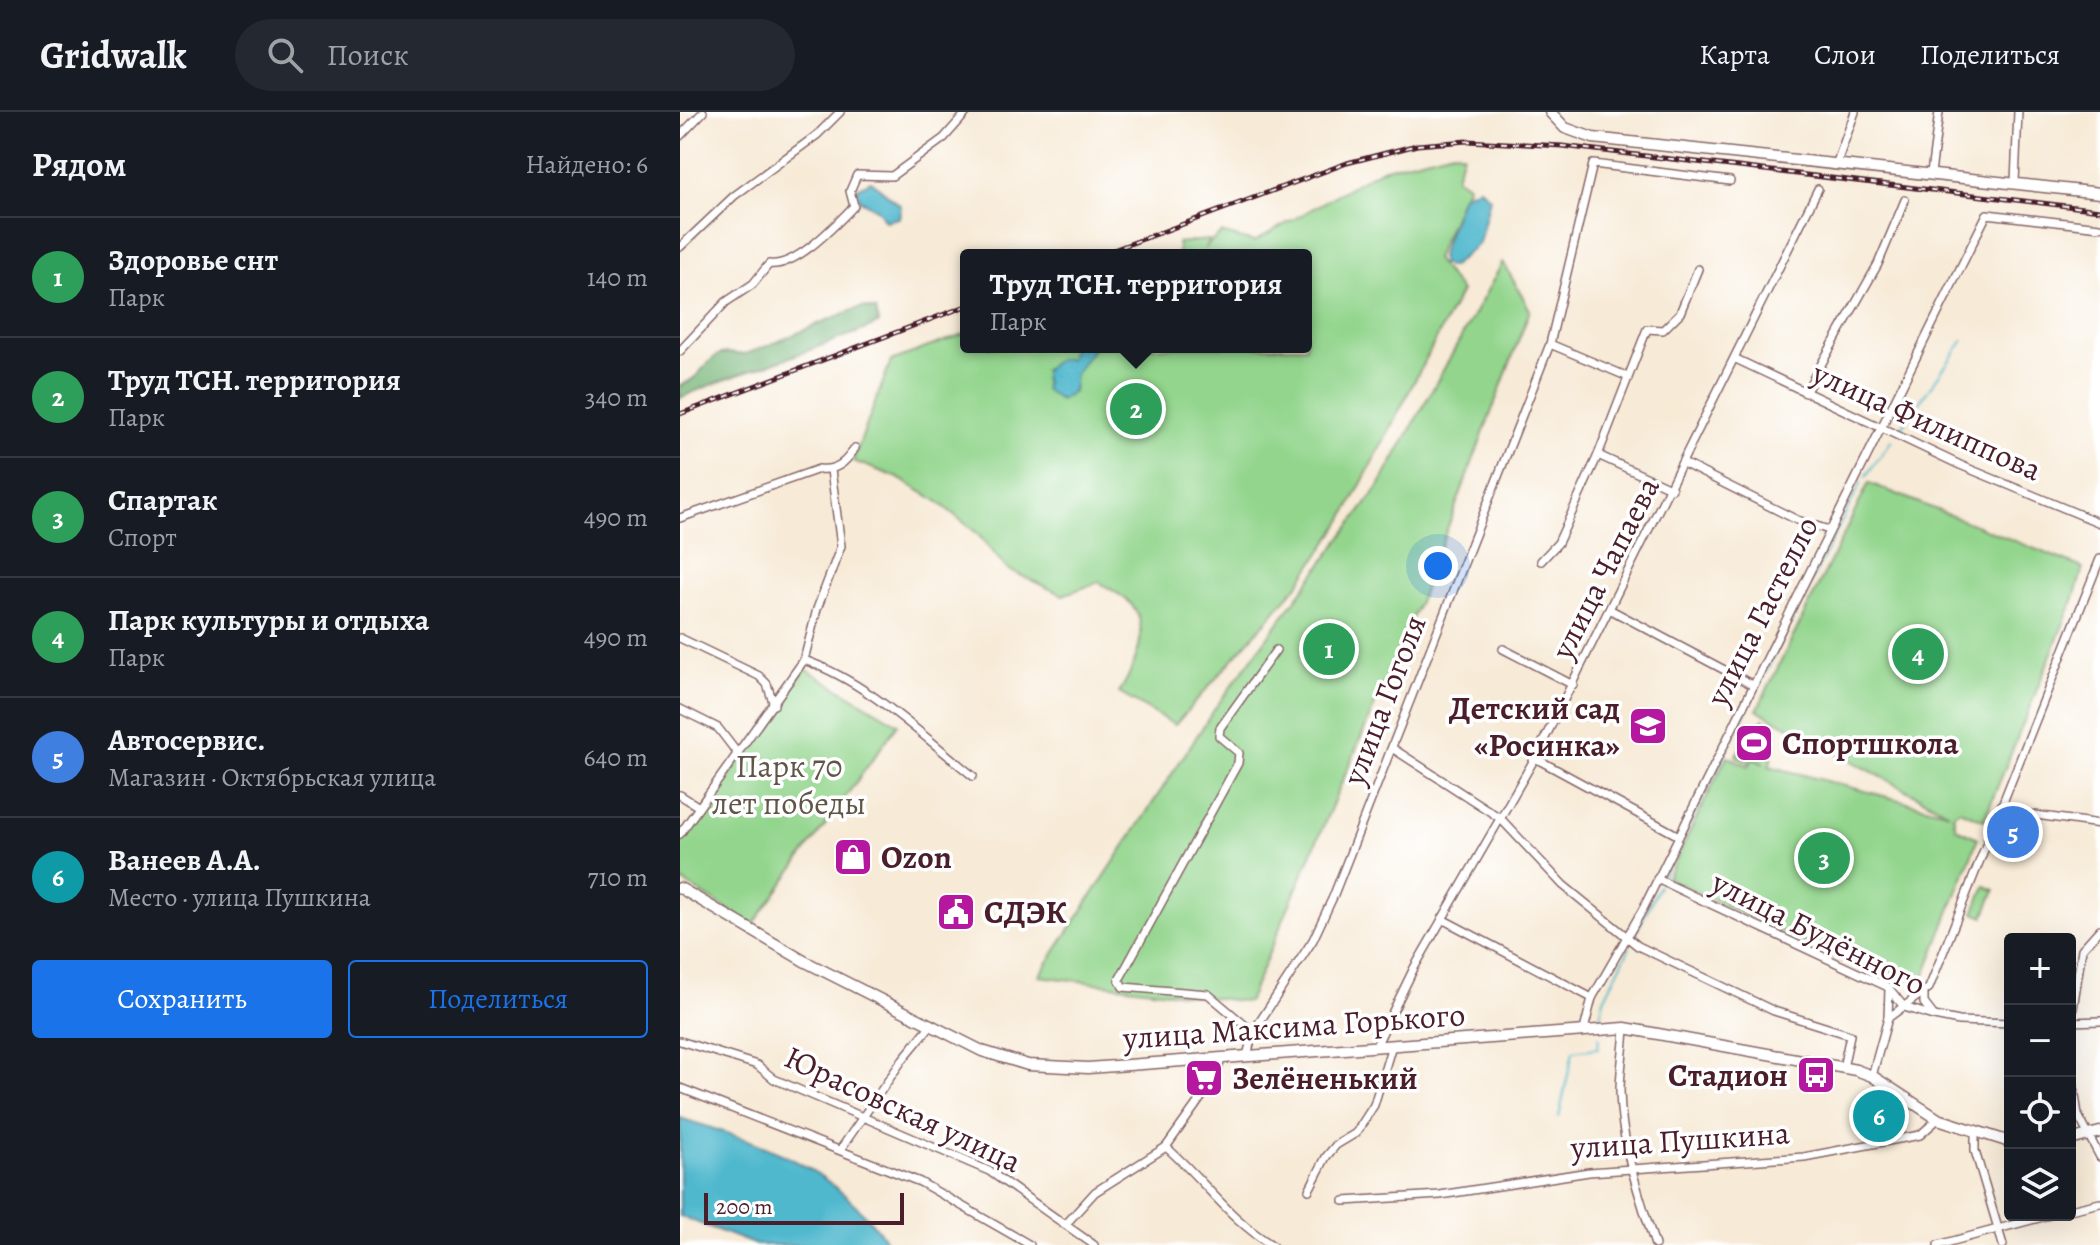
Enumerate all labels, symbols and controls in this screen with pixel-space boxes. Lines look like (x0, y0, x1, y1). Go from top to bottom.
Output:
search box (235, 19, 795, 91)
text: Gridwalk (40, 29, 187, 81)
icon: search (263, 33, 307, 77)
text: Поиск (327, 35, 409, 75)
text: Карта (1699, 36, 1770, 74)
text: Слои (1814, 36, 1876, 74)
text: Поделиться (1920, 36, 2060, 74)
text: Рядом (32, 141, 126, 188)
text: Найдено: 6 (525, 147, 648, 182)
text: Здоровье снт (108, 240, 278, 280)
popup (960, 249, 1312, 353)
text: 1 (53, 260, 63, 295)
text: 140 m (587, 260, 648, 295)
text: Труд ТСН. территория (990, 264, 1282, 304)
text: Парк (108, 280, 165, 315)
text: Парк (990, 304, 1047, 339)
street label: улица Филиппова (1805, 350, 2049, 491)
text: Труд ТСН. территория (108, 360, 401, 400)
pin: 2 (1110, 379, 1162, 439)
text: 2 (52, 380, 64, 415)
text: 340 m (585, 380, 648, 415)
text: Парк (108, 400, 165, 435)
street label: улица Чапаева (1540, 469, 1670, 667)
text: Спартак (108, 480, 218, 520)
text: 3 (52, 500, 64, 535)
text: 490 m (584, 500, 648, 535)
street label: улица Гастелло (1695, 509, 1829, 714)
text: Спорт (108, 520, 177, 555)
your location (1418, 546, 1458, 586)
text: Парк культуры и отдыха (108, 600, 429, 640)
street label: улица Гоголя (1331, 609, 1437, 792)
pin: 1 (1303, 619, 1355, 679)
text: 4 (52, 620, 64, 655)
text: 490 m (584, 620, 648, 655)
pin: 4 (1892, 624, 1944, 684)
text: Парк (108, 640, 165, 675)
place label: Детский сад «Росинка» (1449, 686, 1620, 767)
school or university icon: Детский сад «Росинка» (1627, 705, 1669, 747)
text: Автосервис. (108, 720, 265, 760)
place label: Спортшкола (1782, 721, 1959, 765)
sports icon: Спортшкола (1733, 722, 1775, 764)
text: 5 (52, 740, 64, 775)
text: 640 m (584, 740, 648, 775)
park label: Парк 70 лет победы (712, 744, 866, 825)
text: Магазин · Октябрьская улица (108, 760, 436, 795)
pin: 5 (1987, 802, 2039, 862)
pin: 3 (1798, 828, 1850, 888)
place label: Ozon (881, 835, 952, 879)
shop icon: Ozon (832, 836, 874, 878)
text: Ванеев А.А. (108, 840, 261, 880)
text: 6 (52, 860, 64, 895)
text: 710 m (588, 860, 648, 895)
street label: улица Будённого (1703, 860, 1934, 1006)
text: Место · улица Пушкина (108, 880, 371, 915)
place label: СДЭК (984, 890, 1067, 934)
public building icon: СДЭК (935, 891, 977, 933)
map controls (2004, 933, 2076, 1221)
button: + (2004, 933, 2076, 1005)
button: Сохранить (32, 960, 332, 1038)
button: Поделиться (348, 960, 648, 1038)
street label: улица Максима Горького (1120, 992, 1467, 1060)
button: − (2004, 1005, 2076, 1077)
street label: Юрасовская улица (778, 1035, 1029, 1183)
place label: Стадион (1668, 1053, 1788, 1097)
bus stop icon: Стадион (1795, 1054, 1837, 1096)
place label: Зелёненький (1232, 1056, 1418, 1100)
supermarket icon: Зелёненький (1183, 1057, 1225, 1099)
button: locate (2004, 1077, 2076, 1149)
pin: 6 (1853, 1086, 1905, 1146)
street label: улица Пушкина (1568, 1110, 1791, 1170)
button: layers (2004, 1149, 2076, 1221)
scale bar (704, 1189, 904, 1225)
text: 200 m (716, 1192, 773, 1222)

